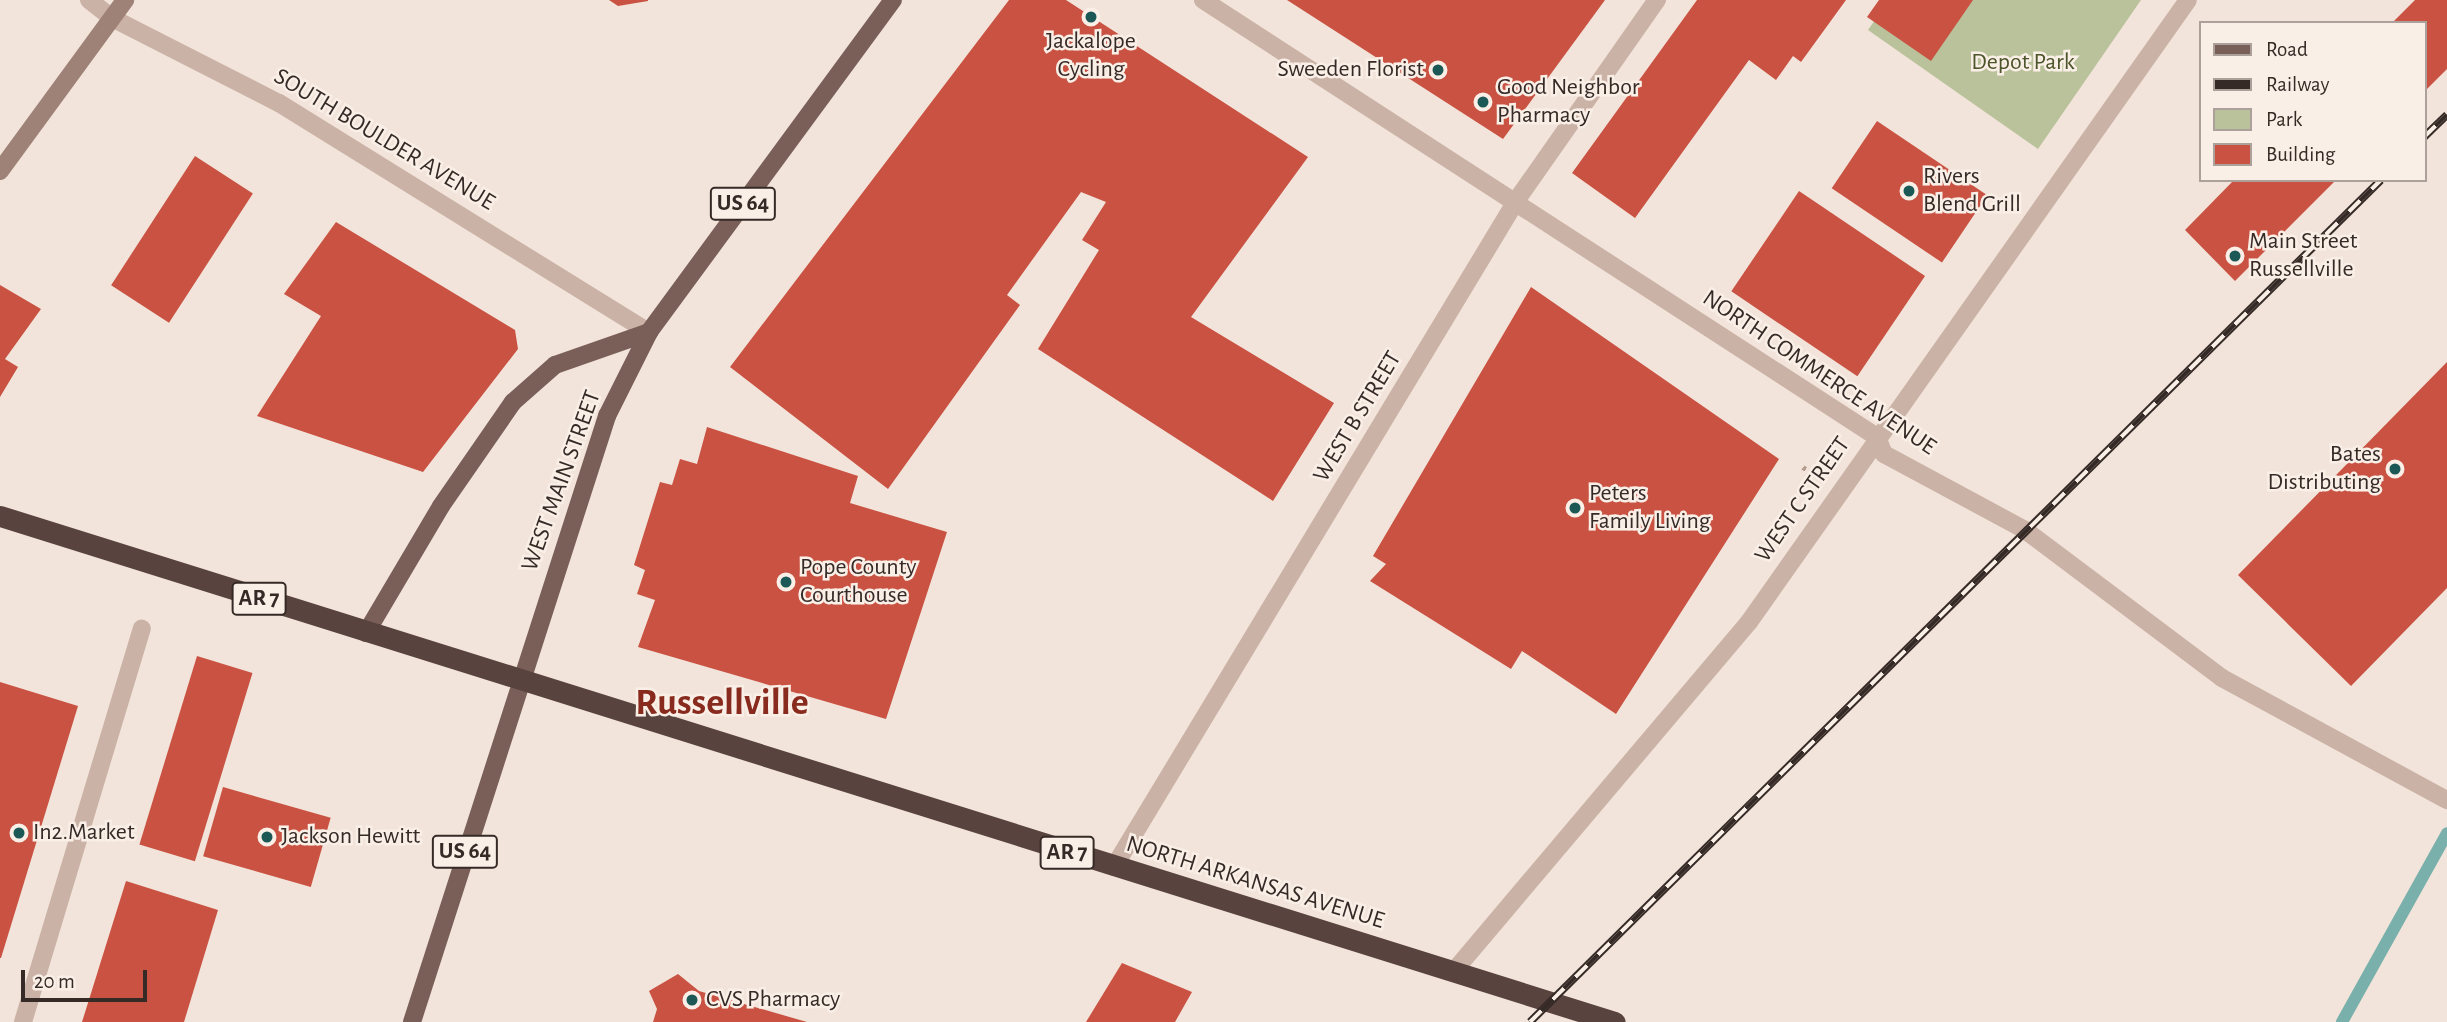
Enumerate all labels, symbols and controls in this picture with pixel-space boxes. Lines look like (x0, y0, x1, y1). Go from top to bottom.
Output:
marker: Jackalope Cycling (1083, 9, 1099, 25)
legend (2198, 21, 2426, 182)
place label: Jackalope Cycling (1046, 28, 1136, 84)
text: Road (2266, 39, 2308, 60)
park label: Depot Park (1971, 49, 2075, 77)
place label: Sweeden Florist (1277, 56, 1424, 84)
marker: Sweeden Florist (1430, 62, 1446, 78)
street label: SOUTH BOULDER AVENUE (268, 63, 500, 217)
place label: Good Neighbor Pharmacy (1497, 74, 1639, 130)
text: Railway (2266, 74, 2329, 95)
marker: Good Neighbor Pharmacy (1475, 94, 1491, 110)
text: Park (2266, 109, 2302, 130)
text: Building (2266, 144, 2335, 165)
place label: Rivers Blend Grill (1923, 163, 2021, 219)
marker: Rivers Blend Grill (1901, 183, 1917, 199)
road number: US 64 (710, 184, 776, 224)
place label: Main Street Russellville (2249, 228, 2357, 284)
marker: Main Street Russellville (2227, 248, 2243, 264)
street label: NORTH COMMERCE AVENUE (1697, 284, 1941, 462)
street label: WEST B STREET (1308, 346, 1408, 488)
street label: WEST MAIN STREET (516, 387, 608, 575)
street label: WEST C STREET (1749, 432, 1857, 568)
place label: Bates Distributing (2267, 441, 2381, 497)
marker: Bates Distributing (2387, 461, 2403, 477)
place label: Peters Family Living (1589, 480, 1710, 536)
marker: Peters Family Living (1567, 500, 1583, 516)
place label: Pope County Courthouse (800, 554, 917, 610)
marker: Pope County Courthouse (778, 574, 794, 590)
road number: AR 7 (231, 580, 287, 618)
district label: Russellville (635, 681, 809, 727)
place label: In2.Market (33, 819, 135, 847)
place label: Jackson Hewitt (281, 823, 420, 851)
marker: In2.Market (11, 825, 27, 841)
marker: Jackson Hewitt (259, 829, 275, 845)
street label: NORTH ARKANSAS AVENUE (1123, 830, 1387, 936)
road number: US 64 (432, 832, 498, 872)
road number: AR 7 (1039, 834, 1095, 873)
scale bar (24, 956, 150, 1000)
text: 20 m (34, 971, 75, 992)
place label: CVS Pharmacy (706, 986, 840, 1014)
marker: CVS Pharmacy (684, 992, 700, 1008)

